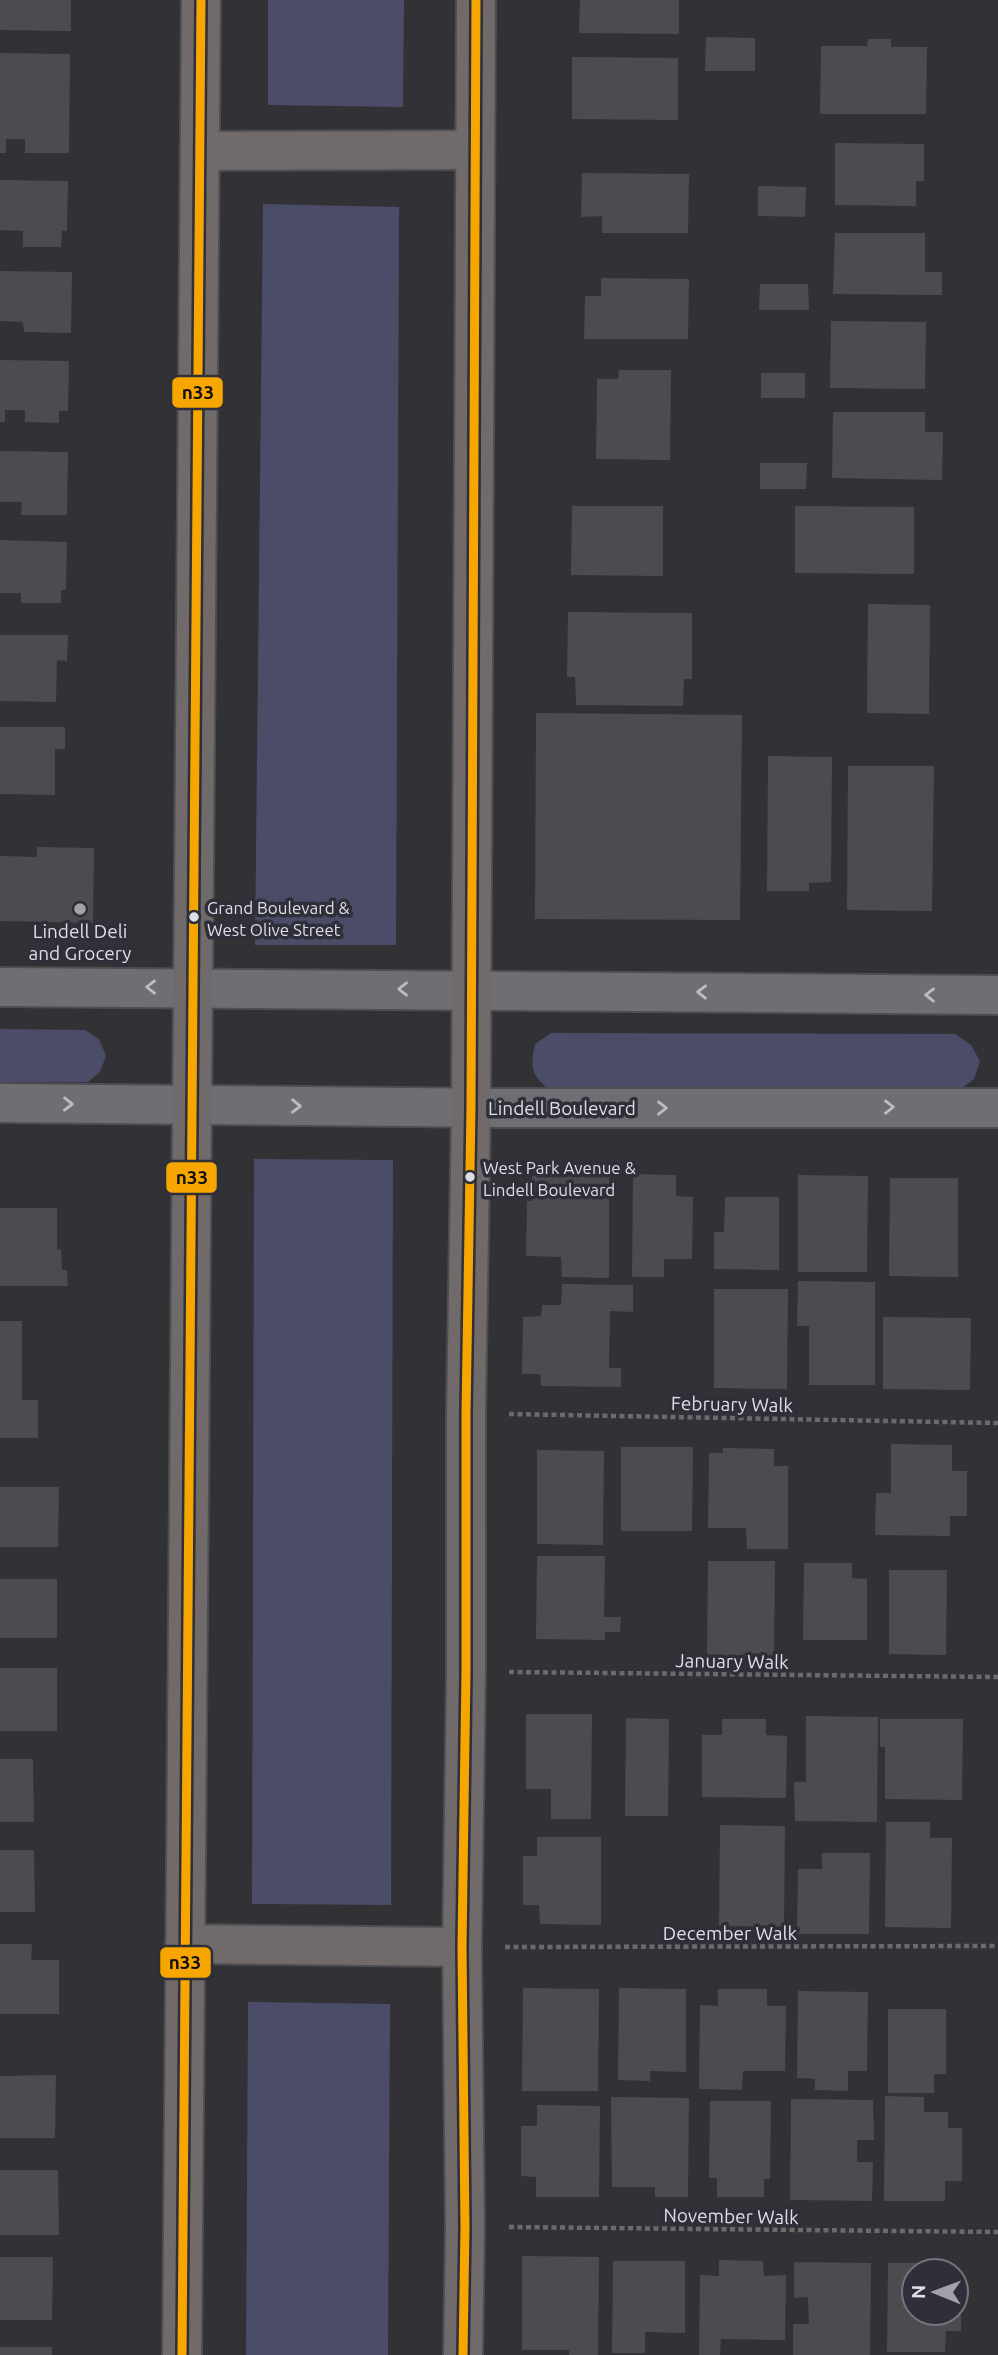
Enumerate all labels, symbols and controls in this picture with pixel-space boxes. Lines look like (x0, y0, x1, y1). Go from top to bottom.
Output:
line badge: n33 (171, 376, 224, 409)
text: n33 (182, 381, 214, 403)
place label: Grand Boulevard & West Olive Street (207, 898, 350, 939)
marker: Lindell Deli and Grocery (72, 901, 88, 917)
marker: Grand Boulevard & West Olive Street (187, 910, 201, 924)
place label: Lindell Deli and Grocery (28, 920, 132, 964)
one-way arrow (145, 979, 156, 995)
one-way arrow (397, 981, 408, 997)
one-way arrow (697, 984, 707, 1000)
one-way arrow (924, 987, 935, 1003)
one-way arrow (63, 1096, 74, 1112)
street label: Lindell Boulevard (488, 1097, 636, 1119)
one-way arrow (291, 1098, 301, 1114)
one-way arrow (885, 1099, 895, 1115)
one-way arrow (657, 1100, 668, 1116)
place label: West Park Avenue & Lindell Boulevard (483, 1158, 636, 1199)
line badge: n33 (165, 1161, 218, 1194)
text: n33 (176, 1166, 208, 1188)
marker: West Park Avenue & Lindell Boulevard (463, 1170, 477, 1184)
street label: February Walk (671, 1392, 794, 1416)
street label: January Walk (675, 1649, 789, 1673)
street label: December Walk (663, 1922, 798, 1944)
line badge: n33 (159, 1946, 212, 1979)
text: n33 (169, 1951, 201, 1973)
street label: November Walk (663, 2204, 799, 2228)
north arrow (900, 2257, 970, 2327)
text: N (907, 2284, 929, 2299)

